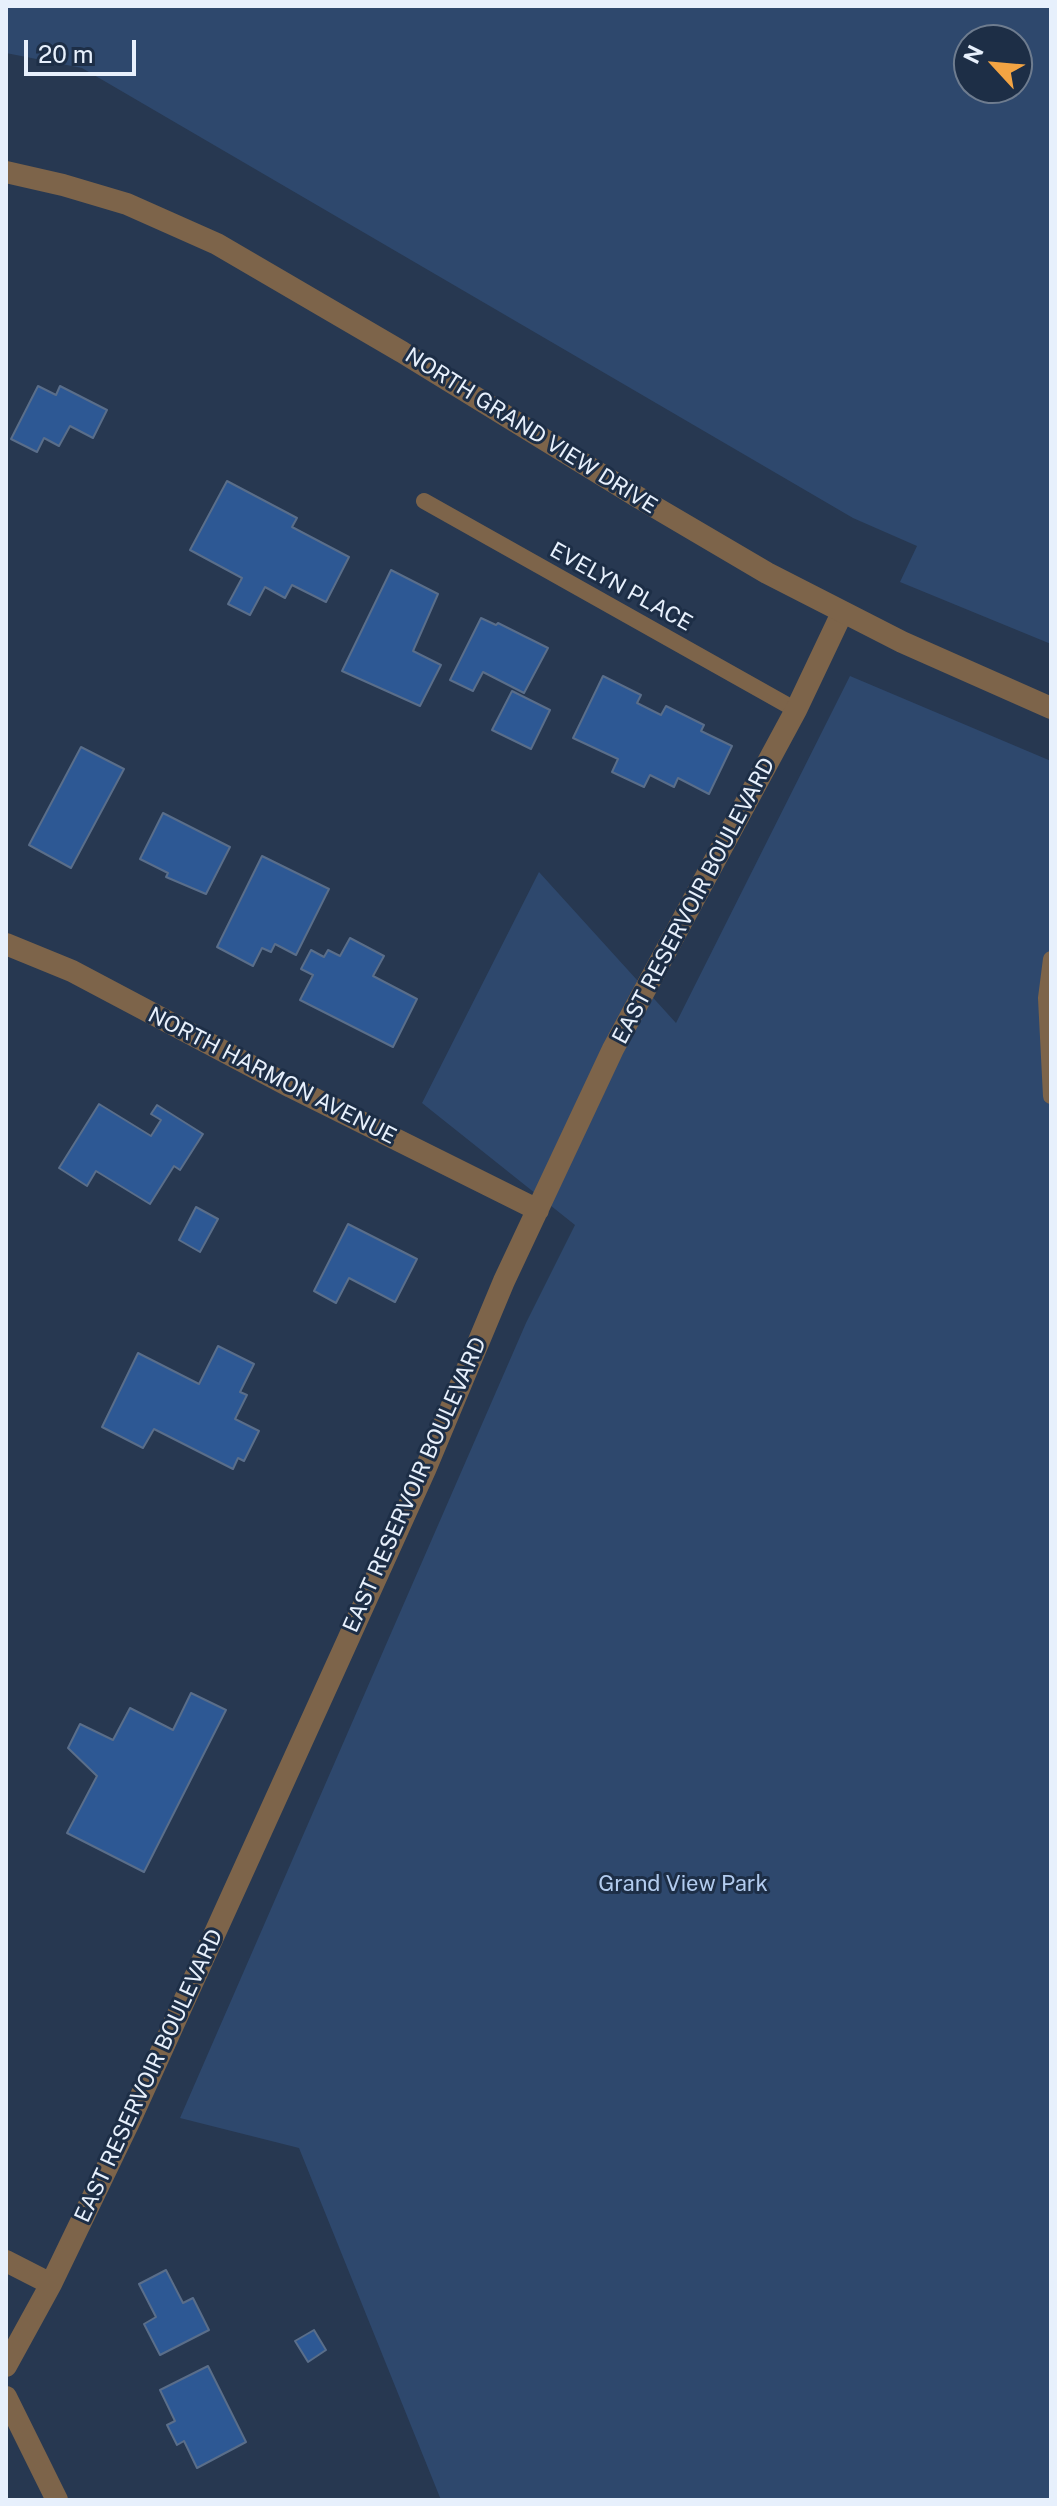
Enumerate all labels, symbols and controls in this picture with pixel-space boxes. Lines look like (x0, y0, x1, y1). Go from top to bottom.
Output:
scale bar (28, 24, 140, 74)
north arrow (953, 24, 1033, 104)
text: 20 m (38, 40, 94, 68)
text: N (958, 41, 989, 68)
street label: NORTH GRAND VIEW DRIVE (400, 342, 662, 520)
street label: EVELYN PLACE (545, 537, 697, 637)
street label: EAST RESERVOIR BOULEVARD (607, 753, 781, 1049)
street label: NORTH HARMON AVENUE (144, 1002, 400, 1150)
street label: EAST RESERVOIR BOULEVARD (338, 1333, 492, 1637)
park label: Grand View Park (598, 1871, 768, 1897)
street label: EAST RESERVOIR BOULEVARD (69, 1925, 229, 2227)

